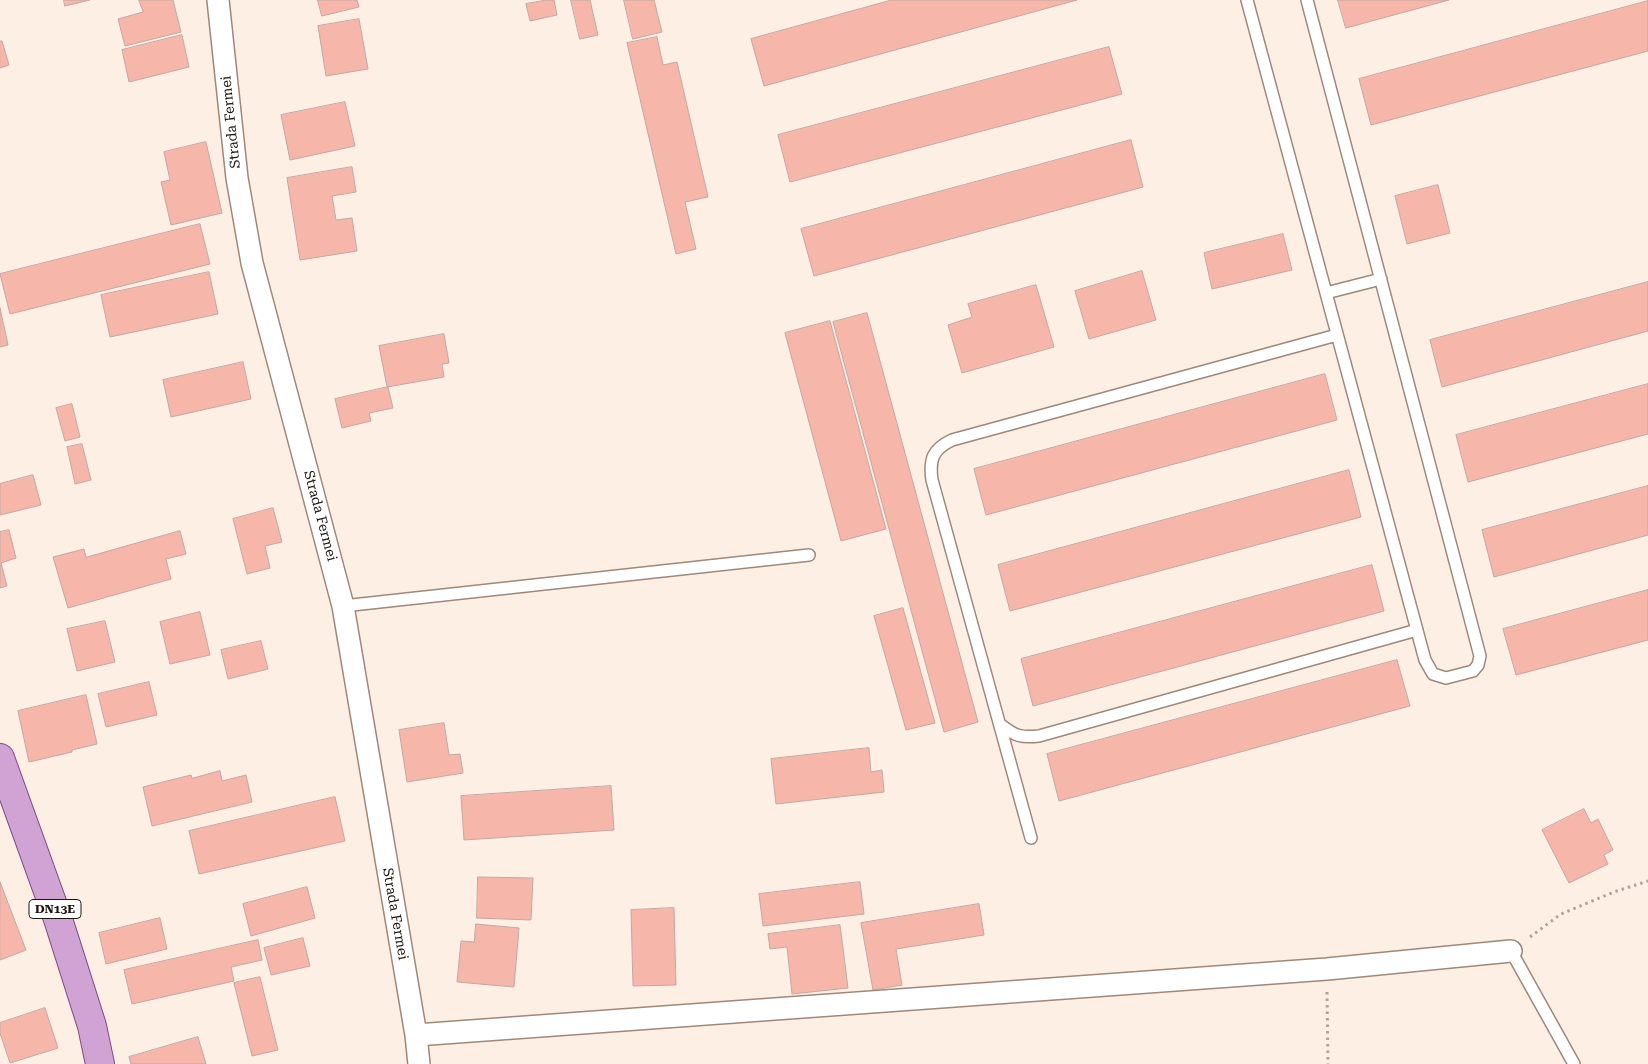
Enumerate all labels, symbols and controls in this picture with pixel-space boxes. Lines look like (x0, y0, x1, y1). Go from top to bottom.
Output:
street label: Strada Fermei (218, 75, 244, 169)
street label: Strada Fermei (300, 469, 340, 563)
street label: Strada Fermei (379, 867, 411, 961)
road number: DN13E (29, 900, 81, 919)

